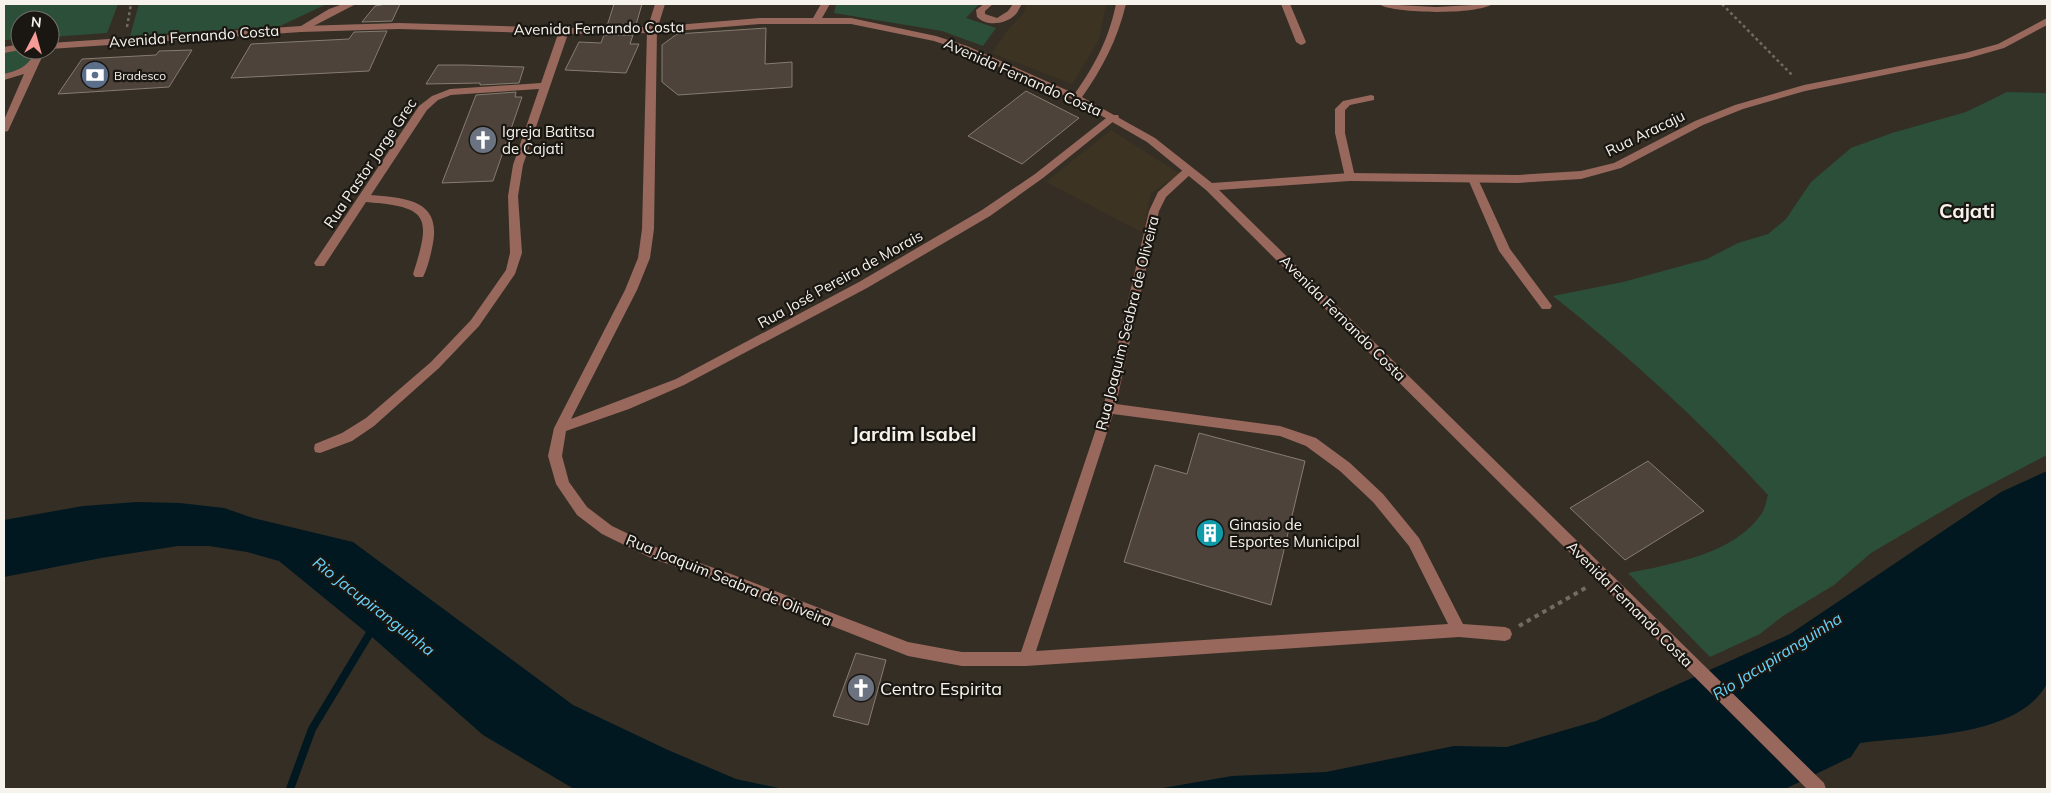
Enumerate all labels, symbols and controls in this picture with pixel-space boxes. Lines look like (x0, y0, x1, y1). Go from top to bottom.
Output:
north arrow (10, 10, 60, 60)
text: N (30, 13, 43, 32)
street label: Avenida Fernando Costa (514, 17, 684, 39)
street label: Avenida Fernando Costa (108, 21, 280, 51)
street label: Avenida Fernando Costa (941, 34, 1105, 120)
bank icon: Bradesco (80, 60, 110, 90)
place label: Bradesco (114, 68, 166, 83)
street label: Rua Pastor Jorge Grec (319, 94, 421, 232)
street label: Rua Aracaju (1602, 106, 1688, 160)
place label: Igreja Batitsa de Cajati (502, 122, 595, 158)
church icon: Igreja Batitsa de Cajati (468, 125, 498, 155)
district label: Cajati (1939, 198, 1995, 223)
street label: Rua Joaquim Seabra de Oliveira (1091, 214, 1163, 432)
street label: Rua José Pereira de Morais (754, 226, 926, 332)
street label: Avenida Fernando Costa (1276, 251, 1410, 385)
district label: Jardim Isabel (851, 421, 977, 446)
place label: Ginasio de Esportes Municipal (1229, 515, 1360, 551)
building icon: Ginasio de Esportes Municipal (1195, 518, 1225, 548)
street label: Rua Joaquim Seabra de Oliveira (623, 530, 835, 630)
street label: Avenida Fernando Costa (1563, 537, 1697, 671)
water label: Rio Jacupiranguinha (309, 552, 439, 660)
water label: Rio Jacupiranguinha (1708, 608, 1846, 704)
church icon: Centro Espirita (846, 673, 876, 703)
place label: Centro Espirita (880, 677, 1002, 700)

